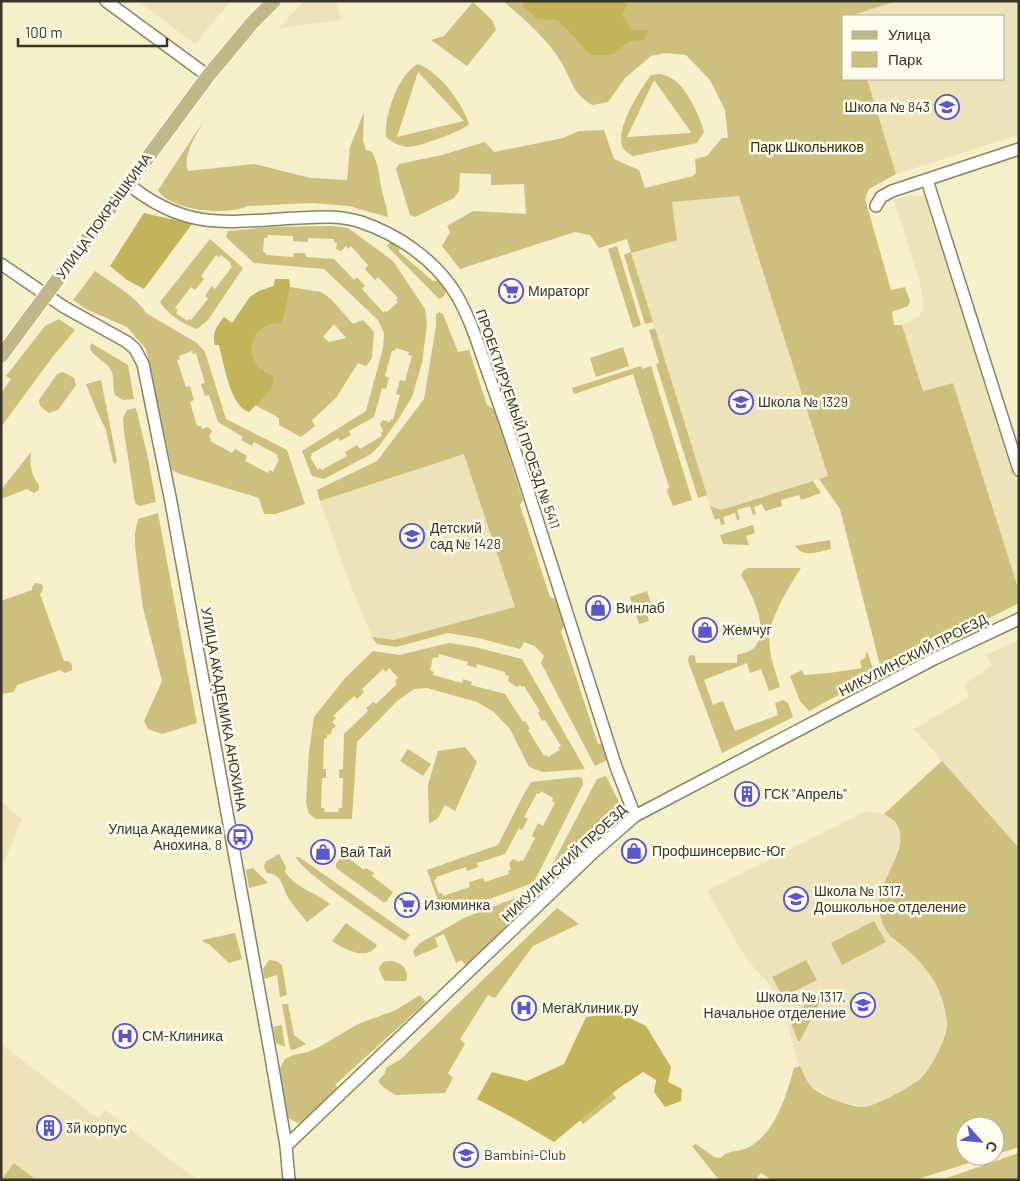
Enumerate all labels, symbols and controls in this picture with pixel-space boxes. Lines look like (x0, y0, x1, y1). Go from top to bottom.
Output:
scale bar (18, 15, 166, 47)
legend (842, 15, 1005, 80)
text: 100 m (25, 23, 63, 41)
text: Улица (888, 25, 931, 43)
text: Парк (888, 50, 922, 68)
school or university icon: Школа № 843 (934, 94, 960, 120)
place label: Школа № 843 (845, 98, 930, 115)
park label: Парк Школьников (750, 138, 864, 155)
street label: УЛИЦА ПОКРЫШКИНА (52, 149, 155, 282)
supermarket icon: Мираторг (498, 278, 524, 304)
place label: Мираторг (528, 282, 590, 299)
street label: ПРОЕКТИРУЕМЫЙ ПРОЕЗД № 5411 (473, 307, 564, 531)
school or university icon: Школа № 1329 (728, 389, 754, 415)
place label: Школа № 1329 (758, 393, 848, 410)
place label: Детский сад № 1428 (430, 519, 501, 552)
school or university icon: Детский сад № 1428 (399, 523, 425, 549)
shop icon: Винлаб (585, 595, 611, 621)
place label: Винлаб (616, 599, 665, 616)
street label: УЛИЦА АКАДЕМИКА АНОХИНА (198, 606, 251, 813)
street label: НИКУЛИНСКИЙ ПРОЕЗД (836, 609, 990, 699)
shop icon: Жемчуг (692, 617, 718, 643)
place label: Жемчуг (722, 621, 772, 638)
building icon: ГСК "Апрель" (734, 781, 760, 807)
place label: ГСК "Апрель" (764, 785, 847, 802)
street label: НИКУЛИНСКИЙ ПРОЕЗД (498, 800, 630, 925)
place label: Улица Академика Анохина, 8 (108, 820, 222, 853)
bus stop icon: Улица Академика Анохина, 8 (227, 824, 253, 850)
shop icon: Профшинсервис-Юг (621, 838, 647, 864)
shop icon: Вай Тай (310, 839, 336, 865)
place label: Профшинсервис-Юг (652, 842, 786, 859)
place label: Вай Тай (340, 843, 391, 860)
place label: Школа № 1317. Дошкольное отделение (814, 882, 966, 915)
school or university icon: Школа № 1317. Дошкольное отделение (783, 886, 809, 912)
supermarket icon: Изюминка (394, 892, 420, 918)
place label: Изюминка (424, 896, 490, 913)
place label: Школа № 1317. Начальное отделение (704, 988, 846, 1021)
school or university icon: Школа № 1317. Начальное отделение (850, 992, 876, 1018)
hospital icon: МегаКлиник.ру (511, 995, 537, 1021)
place label: МегаКлиник.ру (542, 999, 639, 1016)
hospital icon: СМ-Клиника (112, 1023, 138, 1049)
place label: СМ-Клиника (142, 1027, 223, 1044)
building icon: 3й корпус (36, 1115, 62, 1141)
north arrow (955, 1116, 1005, 1166)
place label: 3й корпус (66, 1119, 127, 1136)
text: С (982, 1139, 1002, 1155)
school or university icon: Bambini-Club (453, 1142, 479, 1168)
place label: Bambini-Club (484, 1146, 566, 1163)

